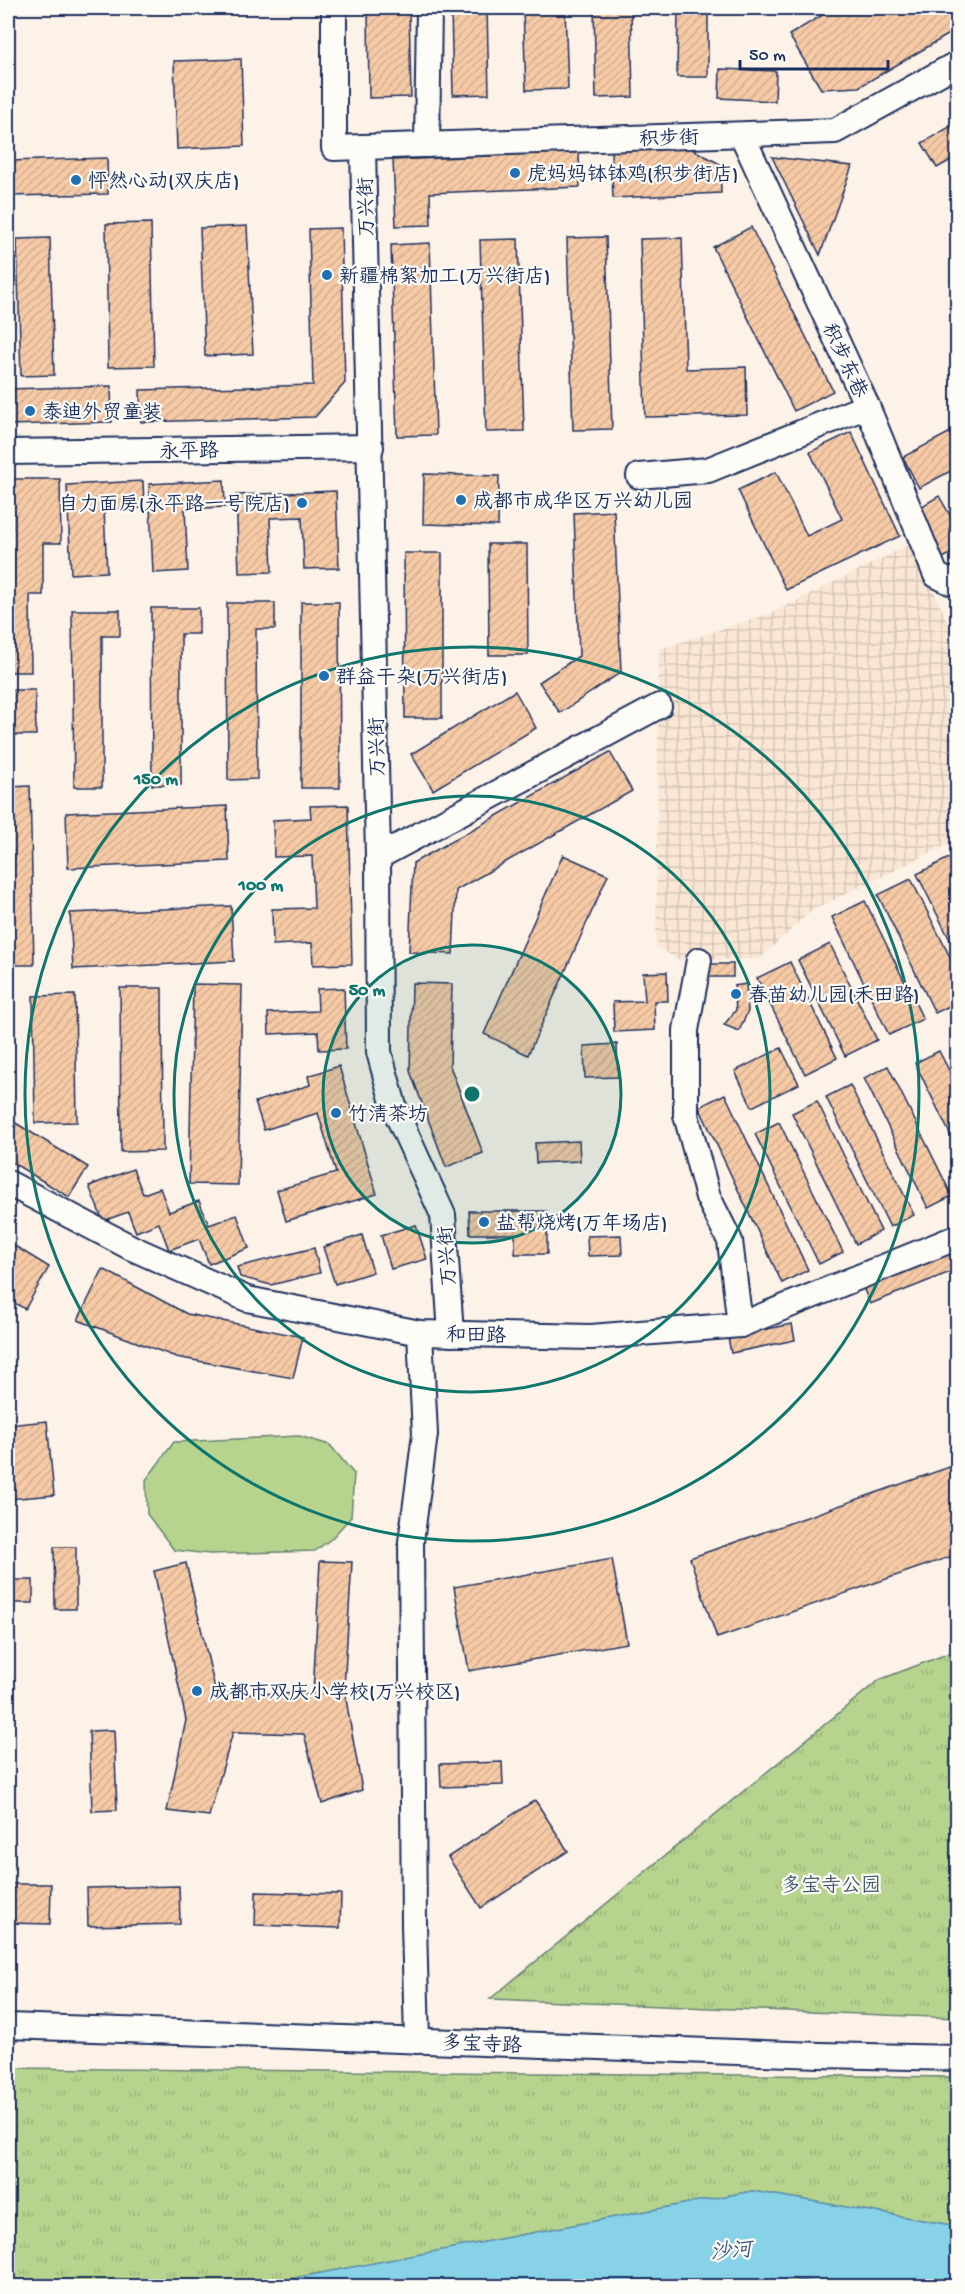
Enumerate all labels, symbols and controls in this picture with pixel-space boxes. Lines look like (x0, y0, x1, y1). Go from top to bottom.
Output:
scale bar (740, 33, 888, 71)
text: 50 m (749, 46, 786, 67)
street label: 积步街 (639, 126, 700, 153)
place label: 虎妈妈钵钵鸡(积步街店) (527, 163, 738, 188)
marker: 虎妈妈钵钵鸡(积步街店) (508, 166, 522, 180)
place label: 怦然心动(双庆店) (88, 170, 239, 195)
marker: 怦然心动(双庆店) (69, 173, 83, 187)
street label: 万兴街 (355, 177, 381, 237)
place label: 新疆棉絮加工(万兴街店) (339, 265, 550, 290)
marker: 新疆棉絮加工(万兴街店) (320, 268, 334, 282)
street label: 积步东巷 (816, 320, 872, 403)
place label: 泰迪外贸童装 (42, 401, 162, 426)
marker: 泰迪外贸童装 (23, 404, 37, 418)
street label: 永平路 (159, 439, 220, 466)
place label: 成都市成华区万兴幼儿园 (473, 490, 693, 515)
place label: 自力面房(永平路一号院店) (59, 493, 290, 518)
marker: 成都市成华区万兴幼儿园 (454, 493, 468, 507)
marker: 自力面房(永平路一号院店) (295, 496, 309, 510)
place label: 群益干杂(万兴街店) (336, 666, 507, 691)
marker: 群益干杂(万兴街店) (317, 669, 331, 683)
street label: 万兴街 (366, 717, 392, 777)
text: 150 m (133, 770, 178, 791)
text: 100 m (238, 876, 284, 897)
text: 50 m (349, 981, 386, 1002)
place label: 春苗幼儿园(禾田路) (748, 984, 919, 1009)
marker: 春苗幼儿园(禾田路) (729, 987, 743, 1001)
centre of rings (462, 1084, 482, 1104)
place label: 竹清茶坊 (348, 1103, 428, 1128)
marker: 竹清茶坊 (329, 1106, 343, 1120)
place label: 盐帮烧烤(万年场店) (496, 1212, 667, 1237)
marker: 盐帮烧烤(万年场店) (477, 1215, 491, 1229)
street label: 万兴街 (435, 1225, 463, 1287)
street label: 和田路 (446, 1323, 507, 1350)
place label: 成都市双庆小学校(万兴校区) (209, 1681, 460, 1706)
marker: 成都市双庆小学校(万兴校区) (190, 1684, 204, 1698)
park label: 多宝寺公园 (781, 1874, 881, 1899)
street label: 多宝寺路 (442, 2032, 523, 2059)
water label: 沙河 (709, 2237, 756, 2268)

